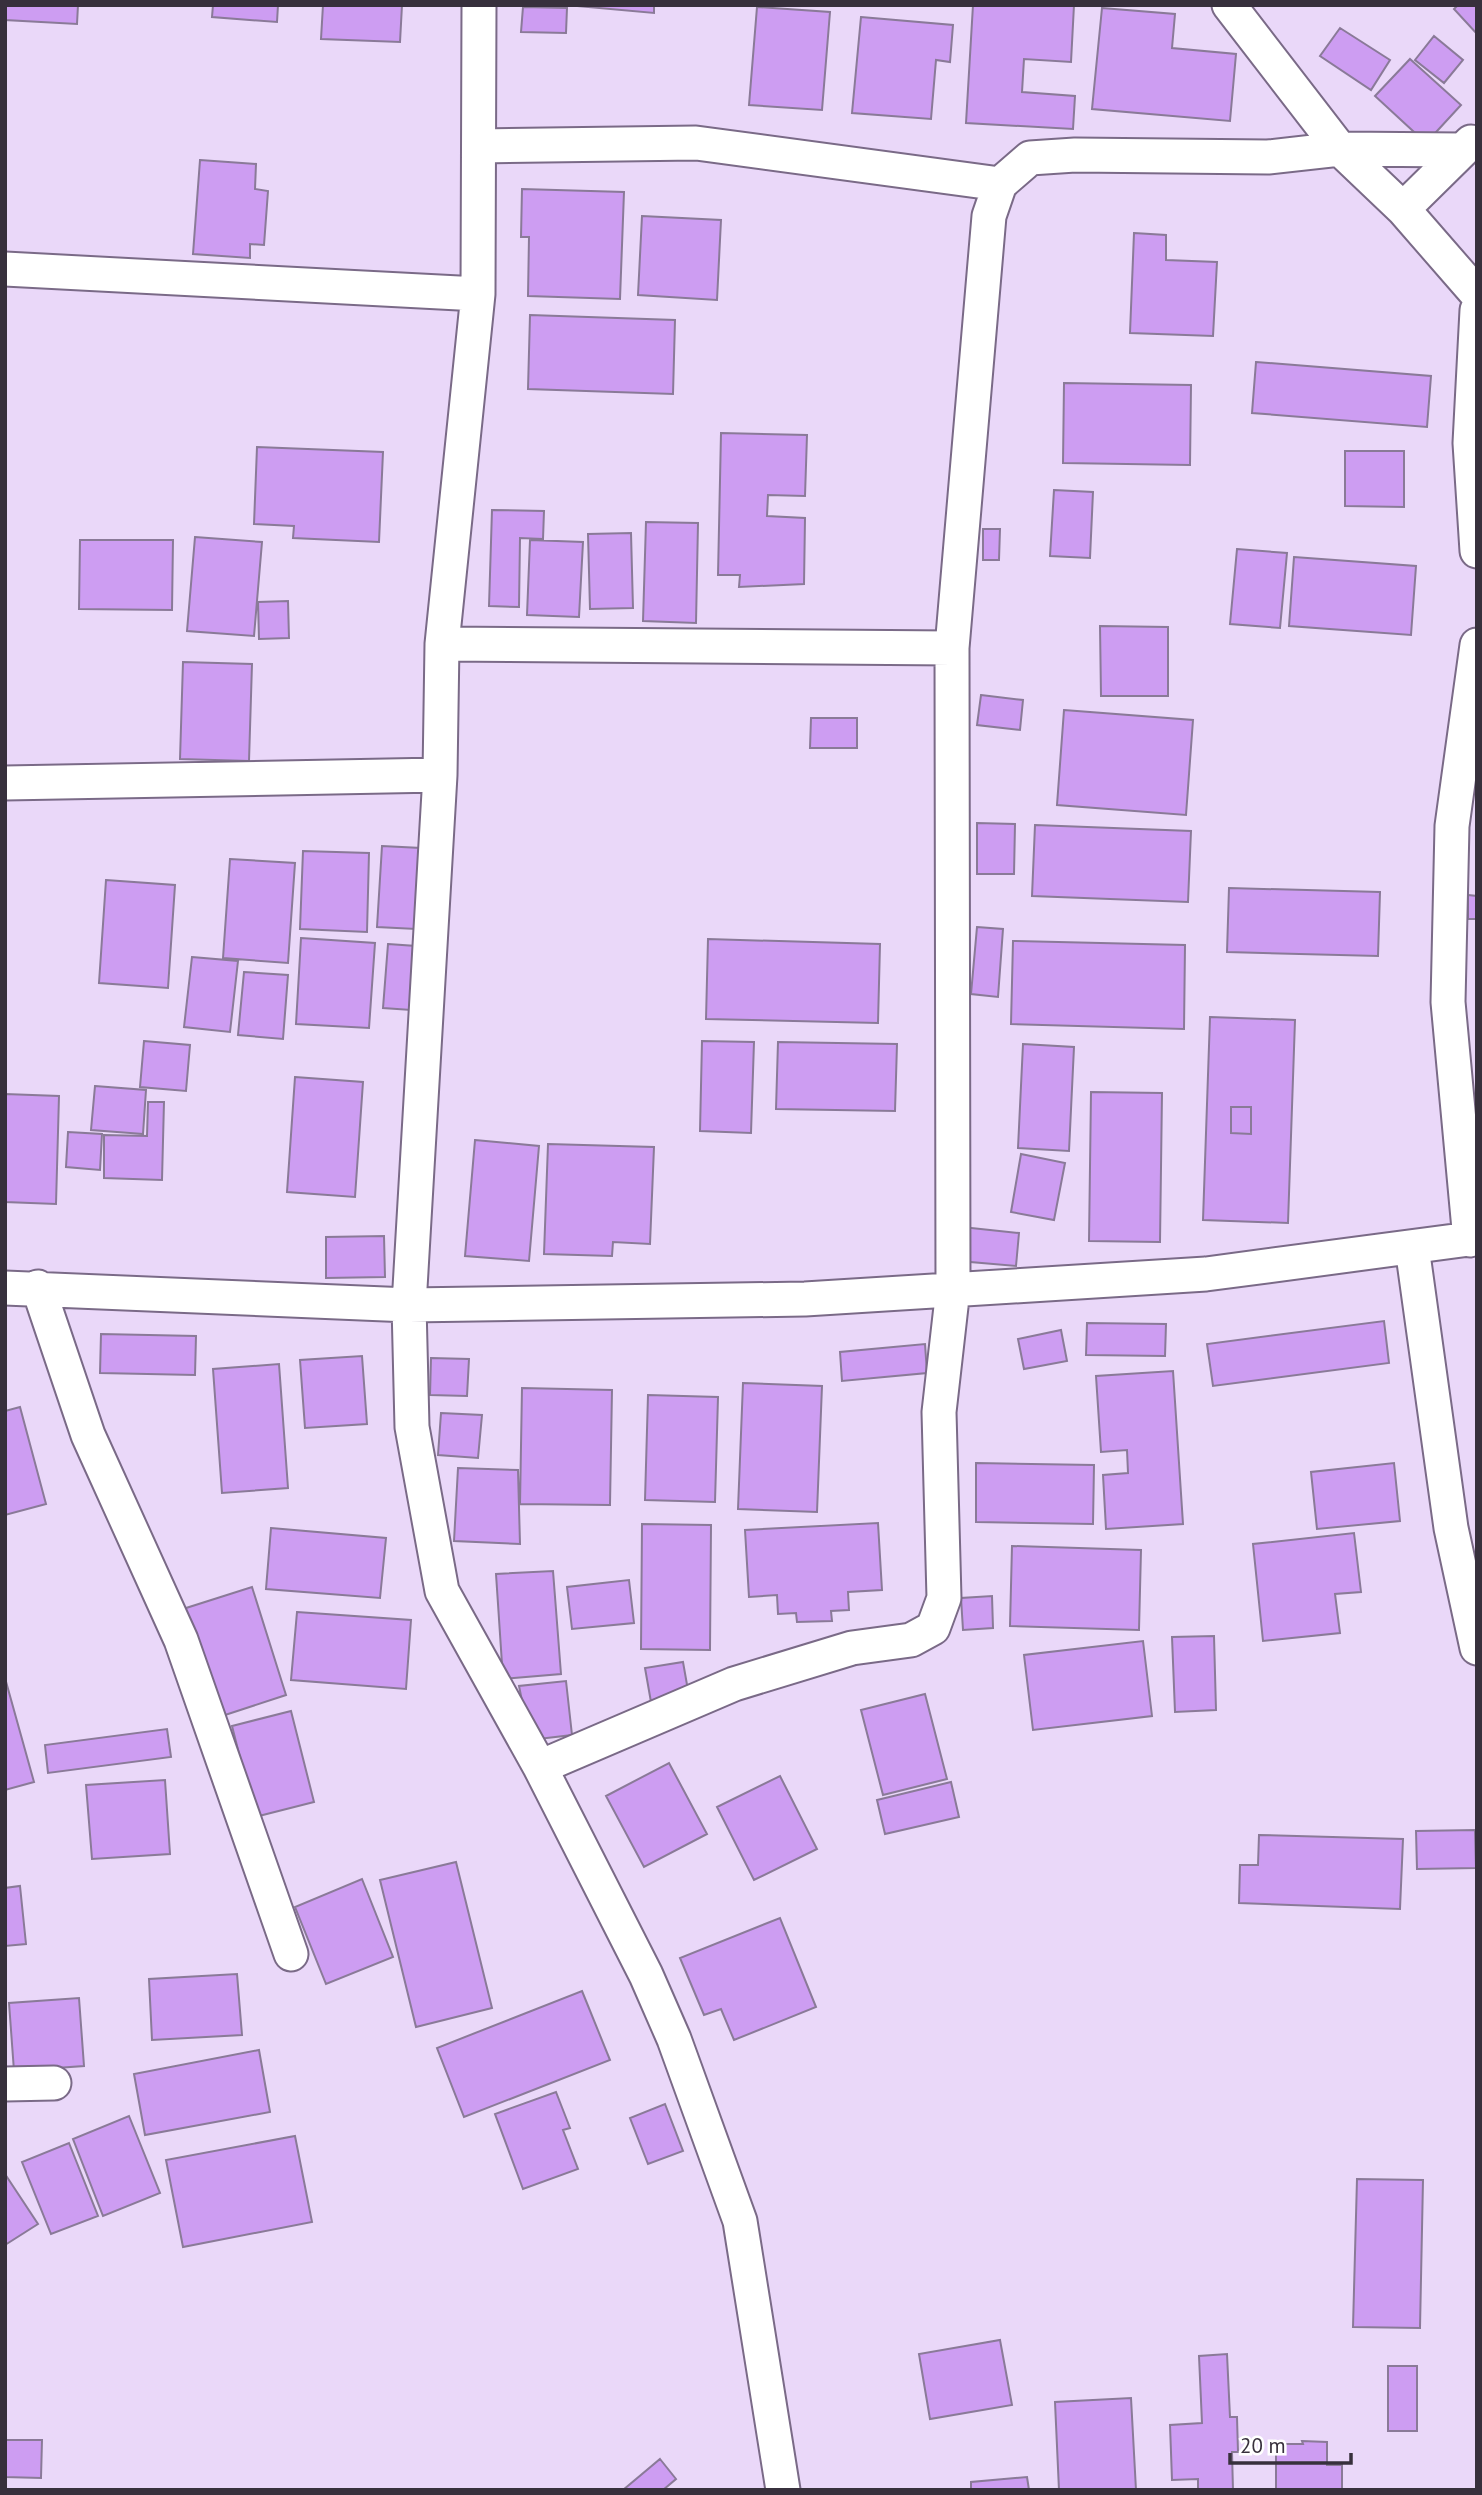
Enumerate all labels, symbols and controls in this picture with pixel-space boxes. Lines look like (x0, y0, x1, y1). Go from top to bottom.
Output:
scale bar (1230, 2422, 1351, 2466)
text: 20 m (1240, 2432, 1286, 2459)

